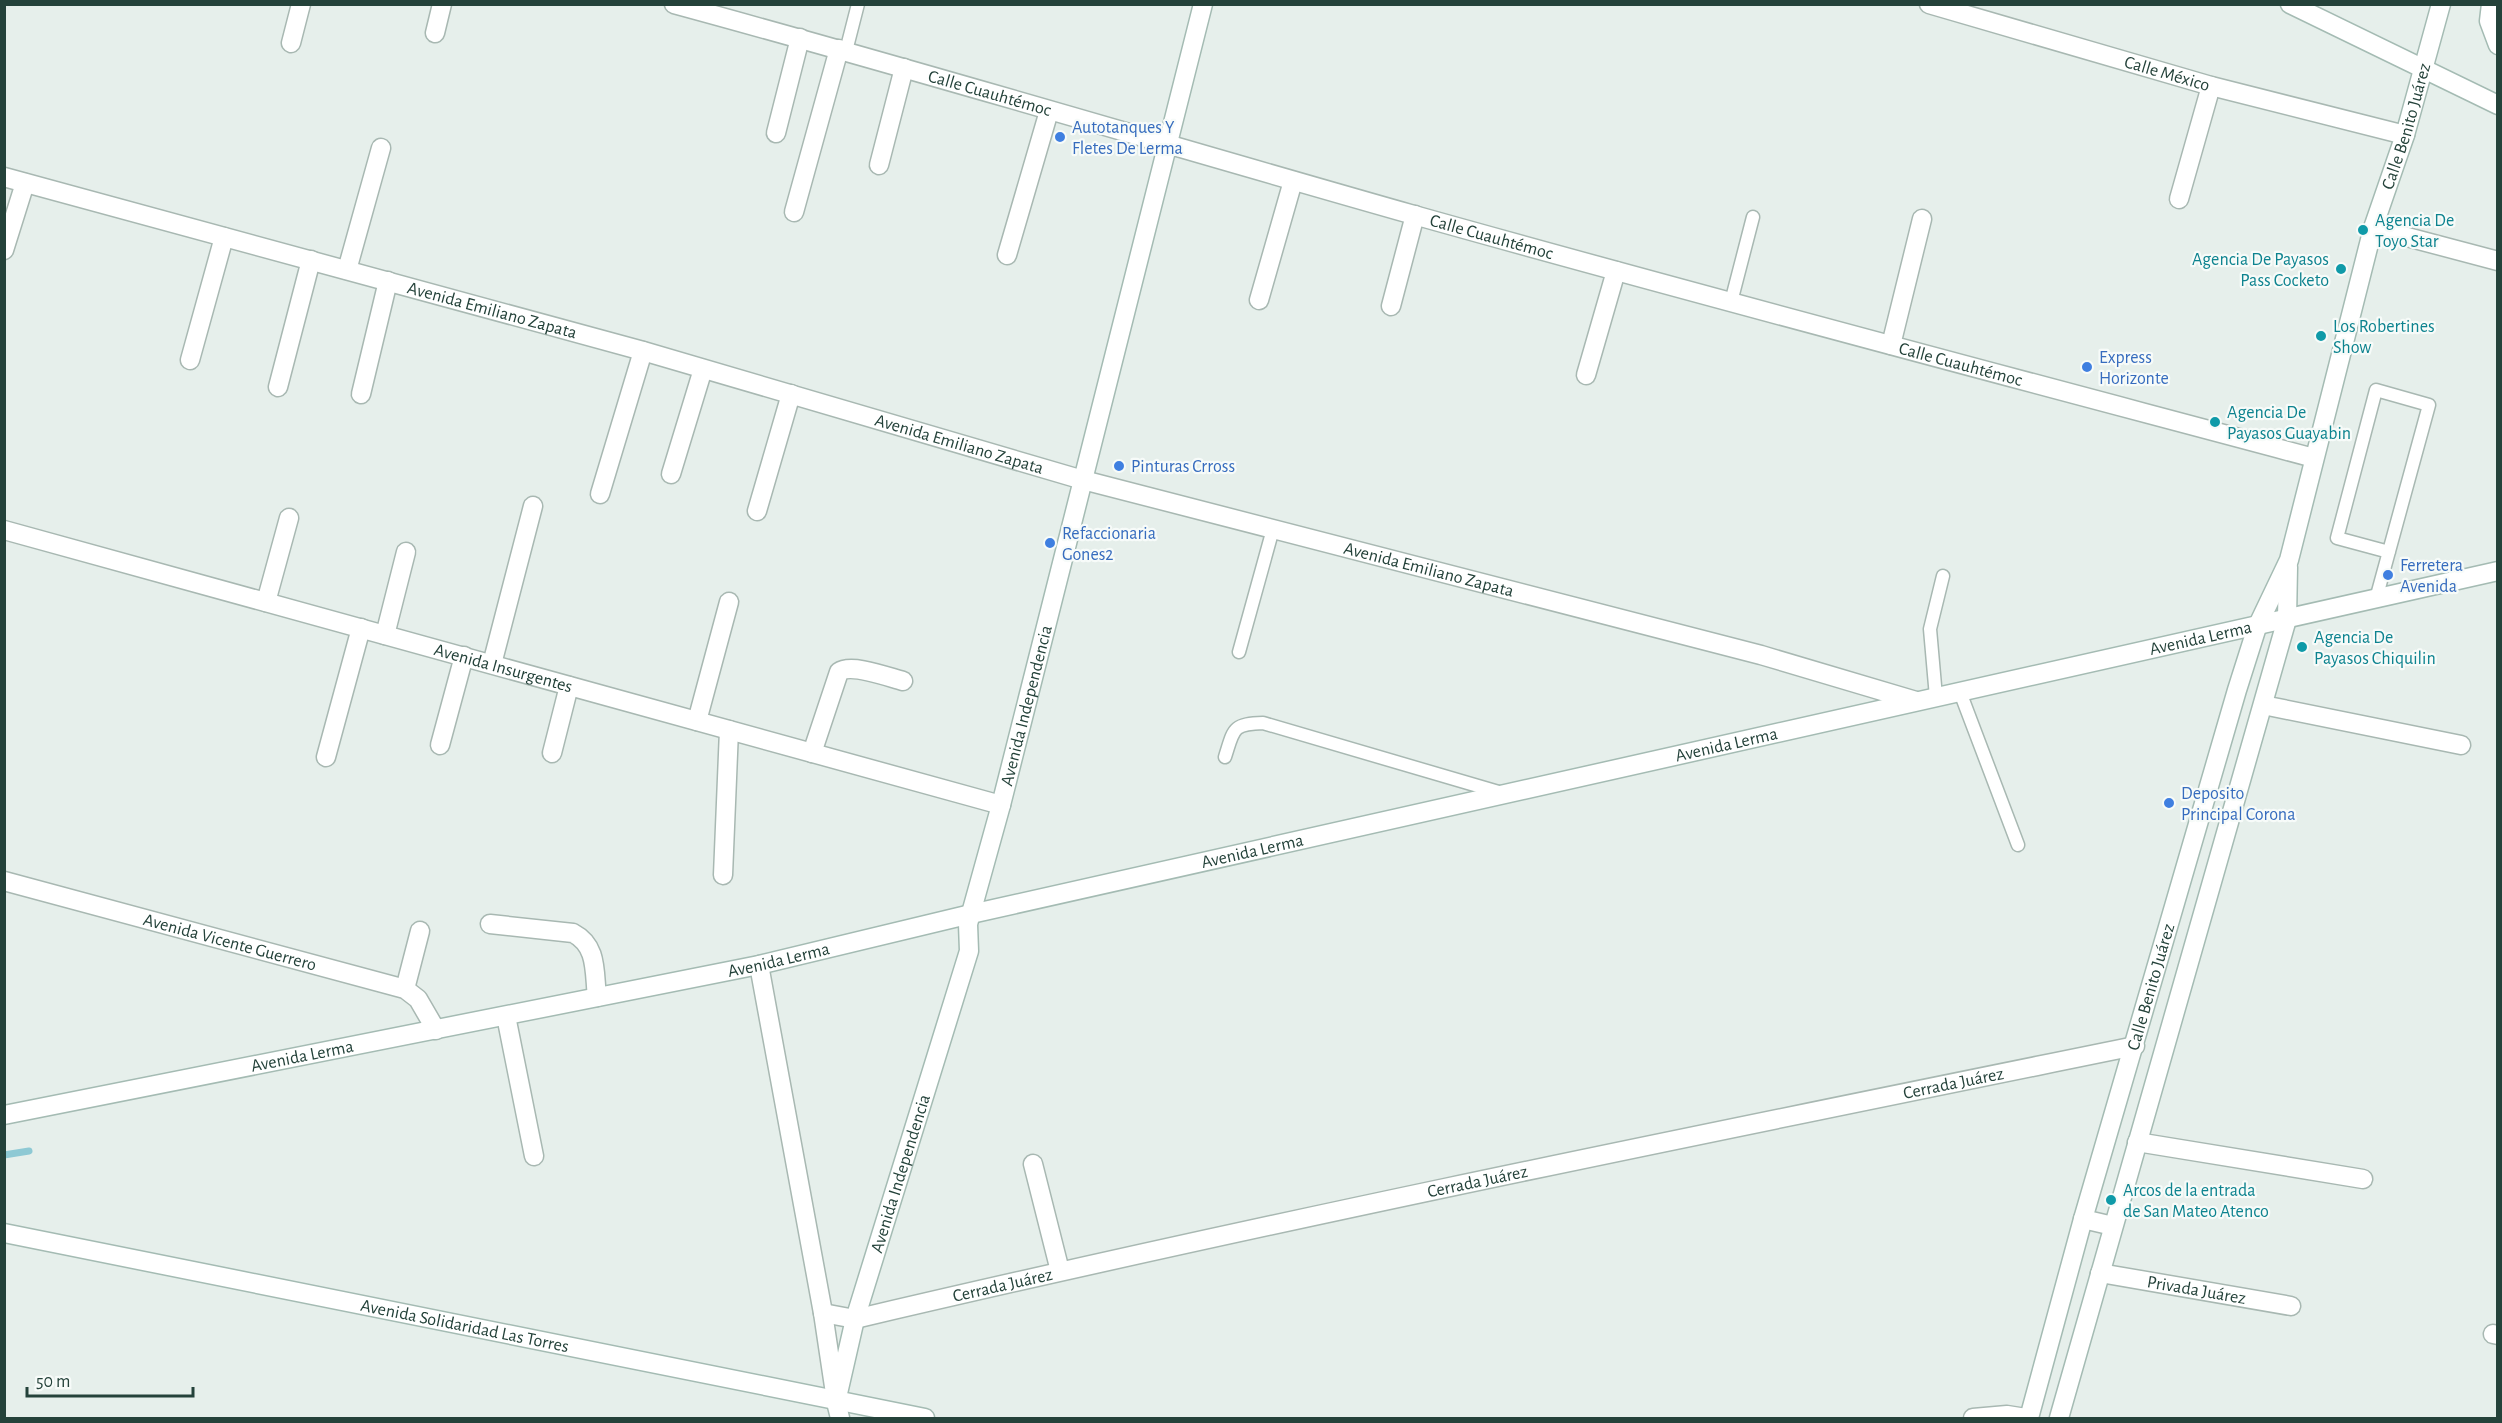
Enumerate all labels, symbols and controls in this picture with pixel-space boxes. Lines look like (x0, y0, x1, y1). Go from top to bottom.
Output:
street label: Calle México (2122, 53, 2212, 95)
street label: Calle Benito Juárez (2379, 61, 2434, 192)
street label: Calle Cuauhtémoc (926, 67, 1053, 120)
place label: Autotanques Y Fletes De Lerma (1072, 119, 1183, 158)
marker: Autotanques Y Fletes De Lerma (1053, 130, 1067, 144)
street label: Calle Cuauhtémoc (1428, 212, 1555, 263)
place label: Agencia De Toyo Star (2375, 212, 2454, 251)
marker: Agencia De Toyo Star (2356, 223, 2370, 237)
place label: Agencia De Payasos Pass Cocketo (2192, 251, 2329, 290)
marker: Agencia De Payasos Pass Cocketo (2334, 262, 2348, 276)
street label: Avenida Emiliano Zapata (405, 279, 579, 343)
place label: Los Robertines Show (2333, 318, 2435, 357)
marker: Los Robertines Show (2314, 329, 2328, 343)
street label: Calle Cuauhtémoc (1897, 340, 2024, 390)
place label: Express Horizonte (2099, 349, 2169, 388)
marker: Express Horizonte (2080, 360, 2094, 374)
place label: Agencia De Payasos Guayabin (2227, 404, 2351, 443)
street label: Avenida Emiliano Zapata (873, 411, 1046, 478)
marker: Agencia De Payasos Guayabin (2208, 415, 2222, 429)
place label: Pinturas Crross (1131, 458, 1235, 476)
marker: Pinturas Crross (1112, 459, 1126, 473)
place label: Refaccionaria Gones2 (1062, 525, 1156, 564)
marker: Refaccionaria Gones2 (1043, 536, 1057, 550)
street label: Avenida Emiliano Zapata (1342, 540, 1516, 601)
place label: Ferretera Avenida (2400, 557, 2463, 596)
marker: Ferretera Avenida (2381, 568, 2395, 582)
street label: Avenida Lerma (2148, 619, 2254, 659)
street label: Avenida Independencia (998, 624, 1056, 788)
place label: Agencia De Payasos Chiquilin (2314, 629, 2436, 668)
marker: Agencia De Payasos Chiquilin (2295, 640, 2309, 654)
street label: Avenida Insurgentes (432, 641, 574, 696)
street label: Avenida Lerma (1674, 725, 1779, 765)
place label: Deposito Principal Corona (2181, 785, 2295, 824)
marker: Deposito Principal Corona (2162, 796, 2176, 810)
street label: Avenida Lerma (1200, 832, 1305, 872)
street label: Avenida Vicente Guerrero (141, 911, 318, 975)
street label: Calle Benito Juárez (2125, 922, 2178, 1053)
street label: Avenida Lerma (726, 940, 832, 981)
street label: Avenida Lerma (250, 1038, 355, 1076)
street label: Cerrada Juárez (1902, 1065, 2005, 1103)
street label: Avenida Independencia (868, 1092, 934, 1255)
street label: Cerrada Juárez (1426, 1163, 1529, 1202)
place label: Arcos de la entrada de San Mateo Atenco (2123, 1182, 2269, 1221)
marker: Arcos de la entrada de San Mateo Atenco (2104, 1193, 2118, 1207)
street label: Cerrada Juárez (951, 1266, 1054, 1306)
street label: Privada Juárez (2146, 1273, 2247, 1308)
street label: Avenida Solidaridad Las Torres (359, 1297, 570, 1356)
scale bar (27, 1360, 194, 1398)
text: 50 m (36, 1373, 70, 1391)

